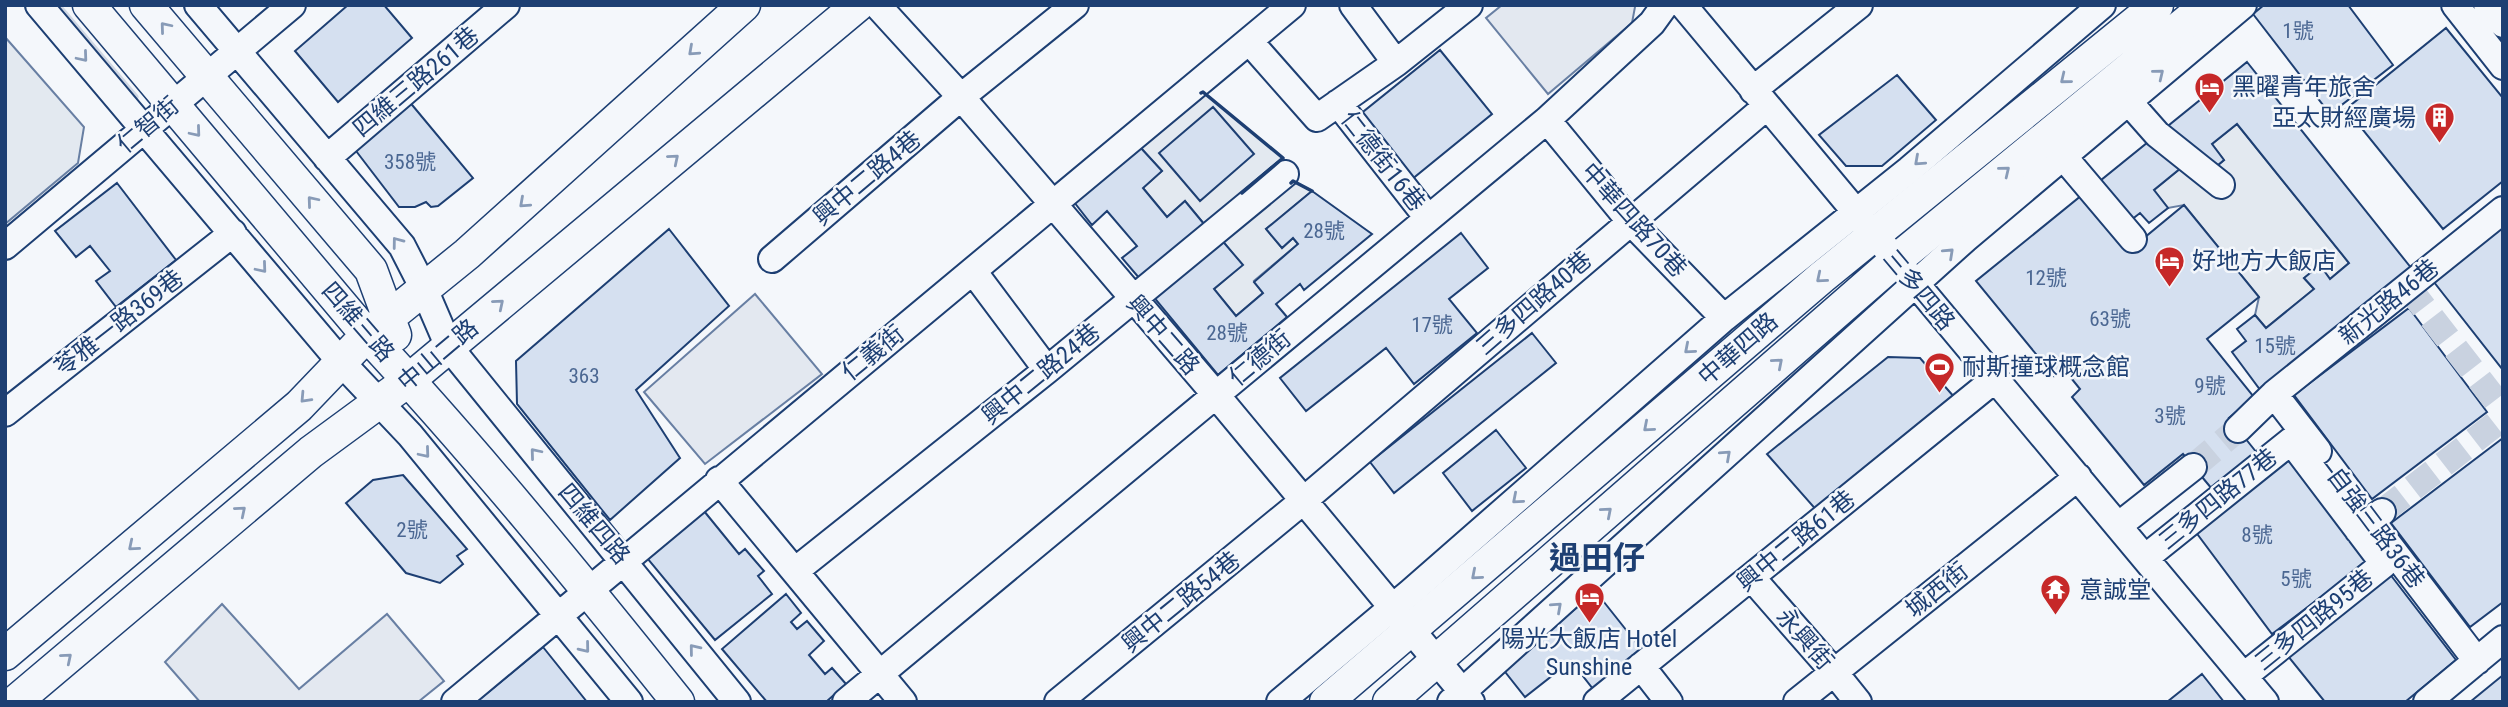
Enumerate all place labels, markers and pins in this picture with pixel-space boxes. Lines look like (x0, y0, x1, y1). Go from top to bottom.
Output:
hotel icon: 黑曜青年旅舍 (2192, 70, 2226, 114)
place label: 黑曜青年旅舍 (2232, 73, 2376, 101)
building icon: 亞太財經廣場 (2422, 101, 2456, 145)
place label: 亞太財經廣場 (2272, 104, 2416, 132)
hotel icon: 好地方大飯店 (2152, 244, 2186, 288)
place label: 好地方大飯店 (2192, 247, 2336, 275)
sports icon: 耐斯撞球概念館 (1922, 350, 1956, 394)
place label: 耐斯撞球概念館 (1962, 353, 2130, 381)
temple icon: 意誠堂 (2039, 573, 2073, 617)
place label: 意誠堂 (2079, 576, 2151, 604)
hotel icon: 陽光大飯店 Hotel Sunshine (1572, 580, 1606, 624)
place label: 陽光大飯店 Hotel Sunshine (1501, 625, 1677, 681)

